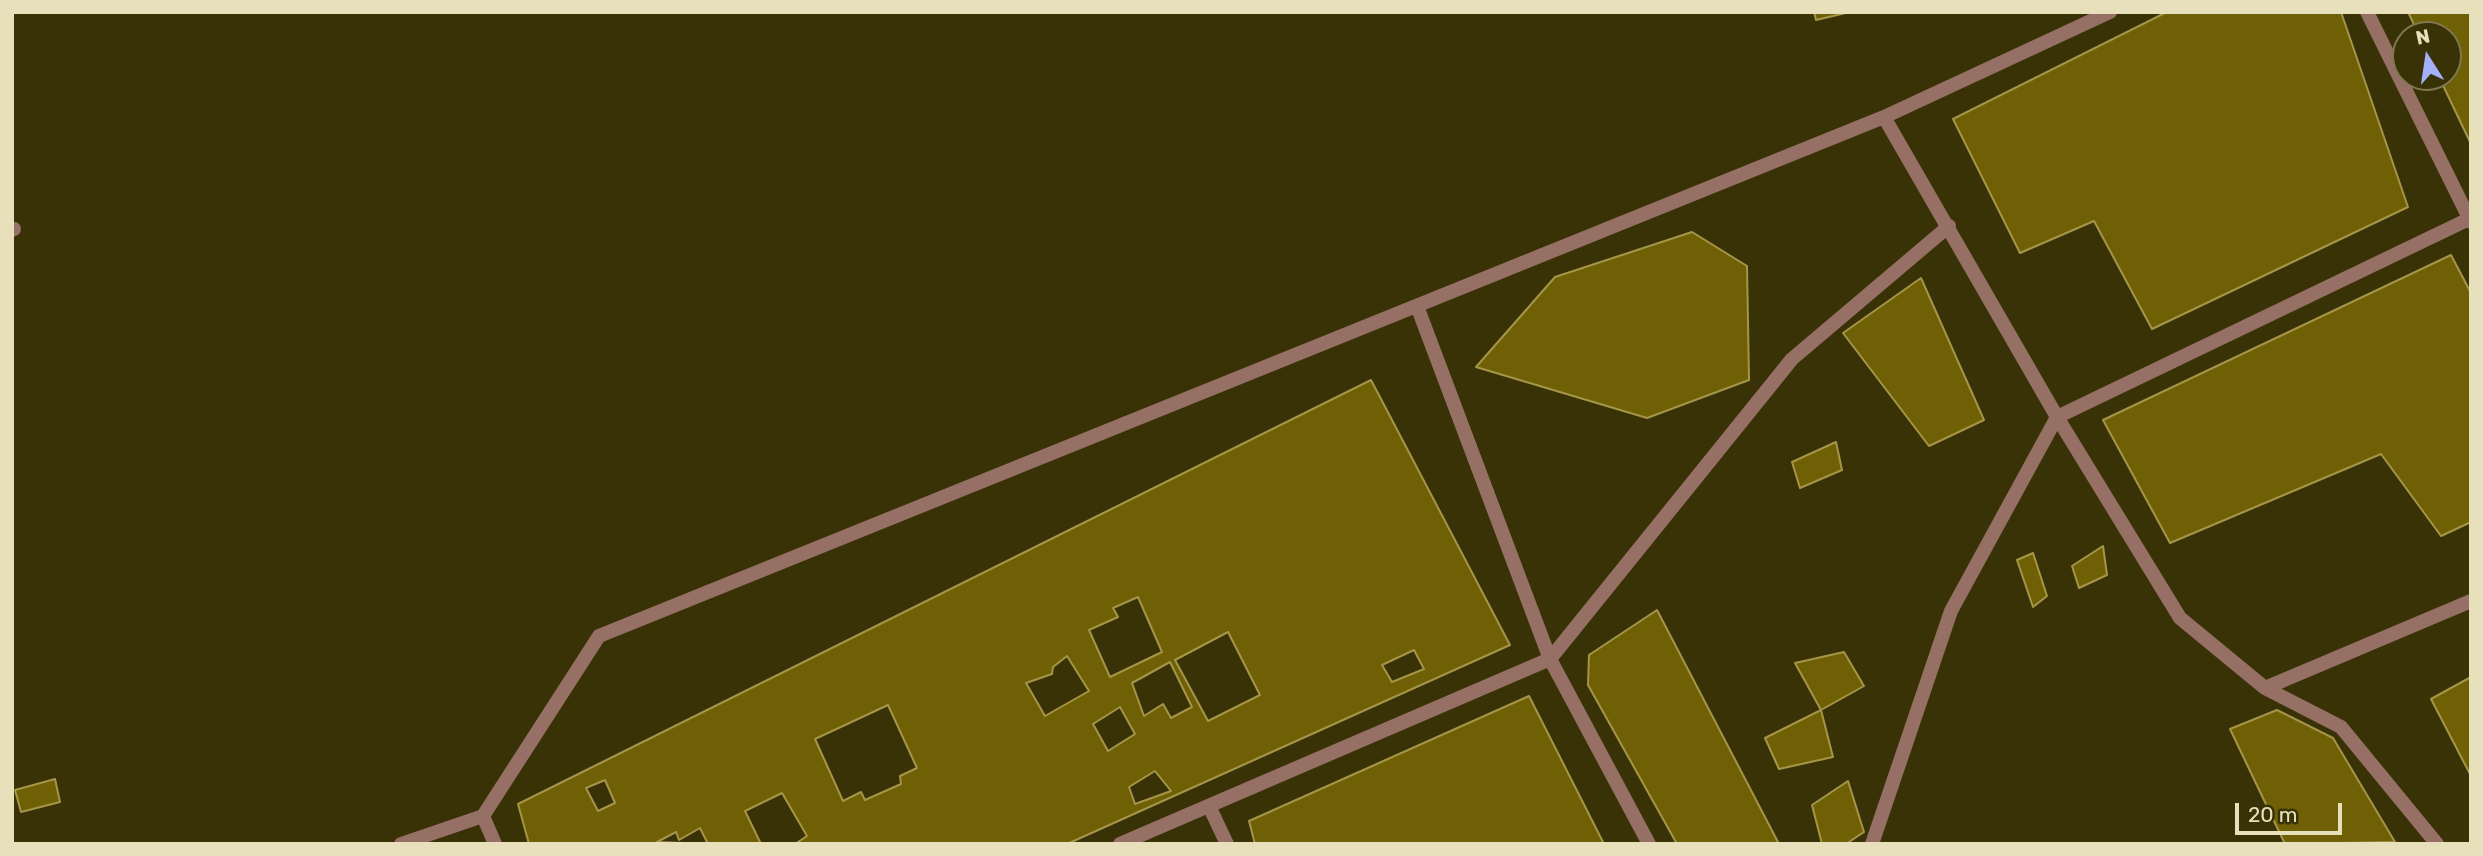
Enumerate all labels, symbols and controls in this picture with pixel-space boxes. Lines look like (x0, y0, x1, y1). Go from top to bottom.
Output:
north arrow (2392, 21, 2462, 91)
text: N (2414, 24, 2432, 50)
scale bar (2238, 790, 2345, 834)
text: 20 m (2248, 802, 2297, 827)

